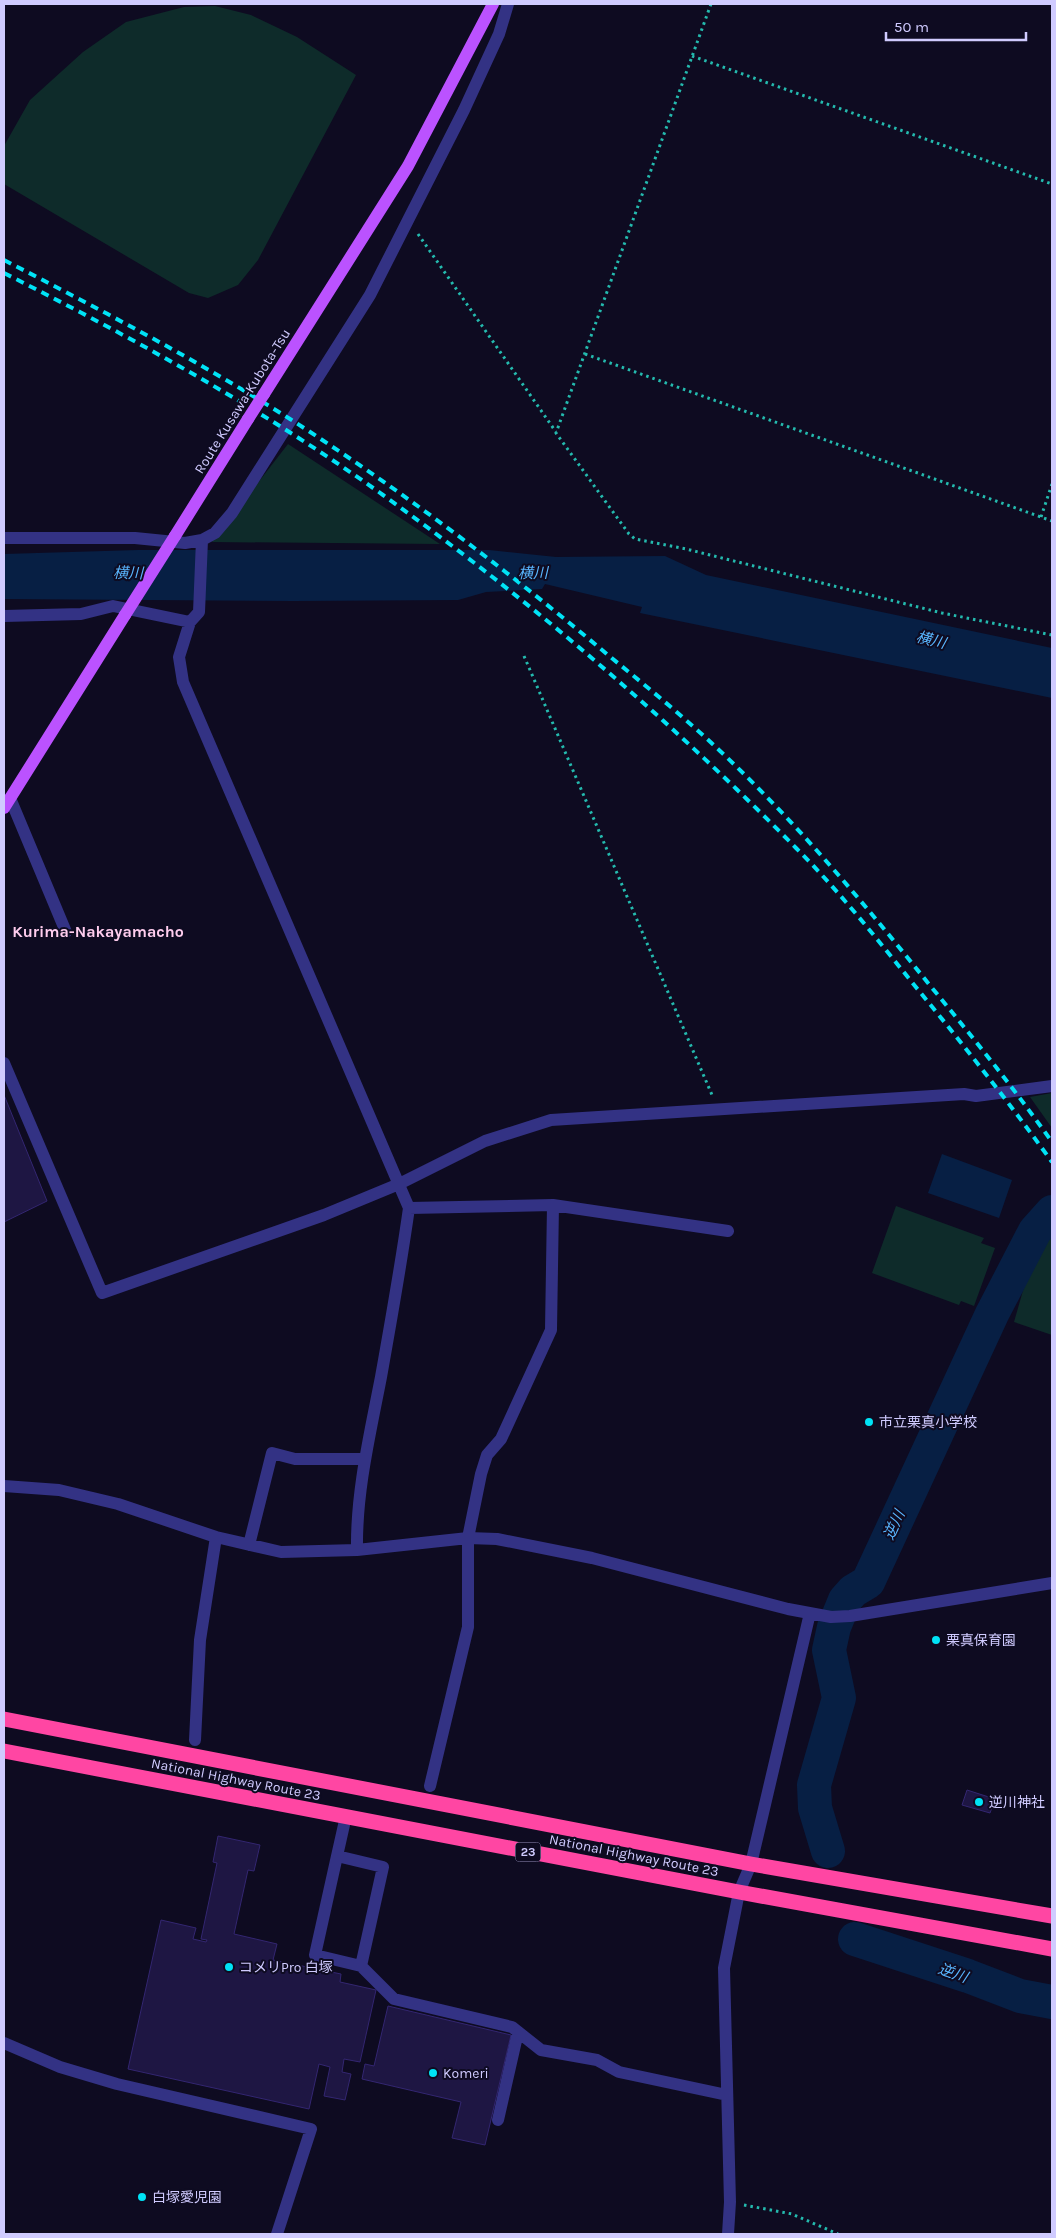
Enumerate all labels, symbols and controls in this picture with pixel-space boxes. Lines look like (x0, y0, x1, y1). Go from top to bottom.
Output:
scale bar (886, 10, 1026, 42)
text: 50 m (894, 18, 929, 36)
street label: Route Kusawa-Kubota-Tsu (191, 326, 294, 477)
water label: 横川 (113, 564, 145, 582)
water label: 横川 (518, 564, 550, 582)
water label: 横川 (914, 628, 950, 653)
district label: Kurima-Nakayamacho (12, 922, 184, 941)
place label: 市立栗真小学校 (879, 1414, 977, 1431)
marker: 市立栗真小学校 (863, 1416, 875, 1428)
water label: 逆川 (880, 1506, 909, 1542)
place label: 栗真保育園 (946, 1632, 1016, 1649)
marker: 栗真保育園 (930, 1634, 942, 1646)
street label: National Highway Route 23 (150, 1755, 322, 1804)
place label: 逆川神社 (989, 1794, 1045, 1811)
marker: 逆川神社 (973, 1796, 985, 1808)
street label: National Highway Route 23 (548, 1831, 720, 1880)
road number: 23 (516, 1842, 540, 1861)
place label: コメリPro 白塚 (239, 1959, 333, 1976)
water label: 逆川 (936, 1960, 972, 1987)
marker: コメリPro 白塚 (223, 1961, 235, 1973)
place label: Komeri (443, 2065, 489, 2082)
marker: Komeri (427, 2067, 439, 2079)
place label: 白塚愛児園 (152, 2189, 222, 2206)
marker: 白塚愛児園 (136, 2191, 148, 2203)

